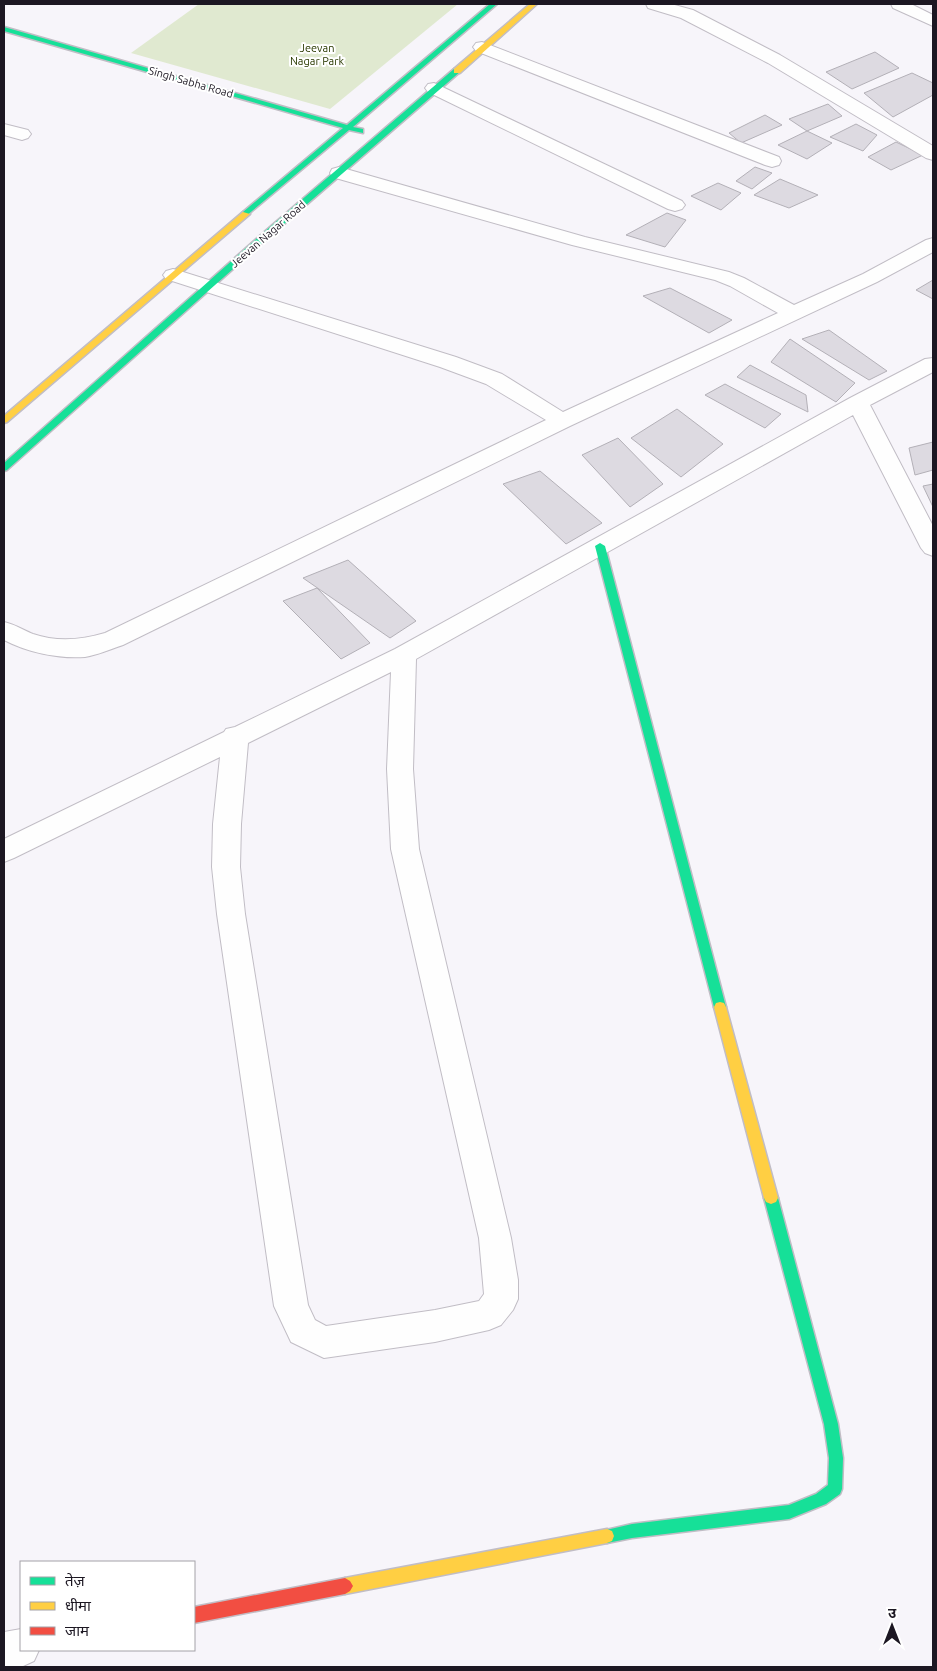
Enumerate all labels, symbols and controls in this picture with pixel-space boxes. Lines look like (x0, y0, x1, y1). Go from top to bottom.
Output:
park label: Jeevan Nagar Park (290, 42, 344, 67)
street label: Singh Sabha Road (147, 64, 235, 100)
street label: Jeevan Nagar Road (228, 198, 308, 270)
legend (20, 1561, 195, 1651)
text: तेज़ (65, 1572, 86, 1589)
text: धीमा (65, 1597, 92, 1614)
north arrow (867, 1601, 917, 1651)
text: उ (888, 1605, 897, 1621)
text: जाम (65, 1622, 90, 1639)

